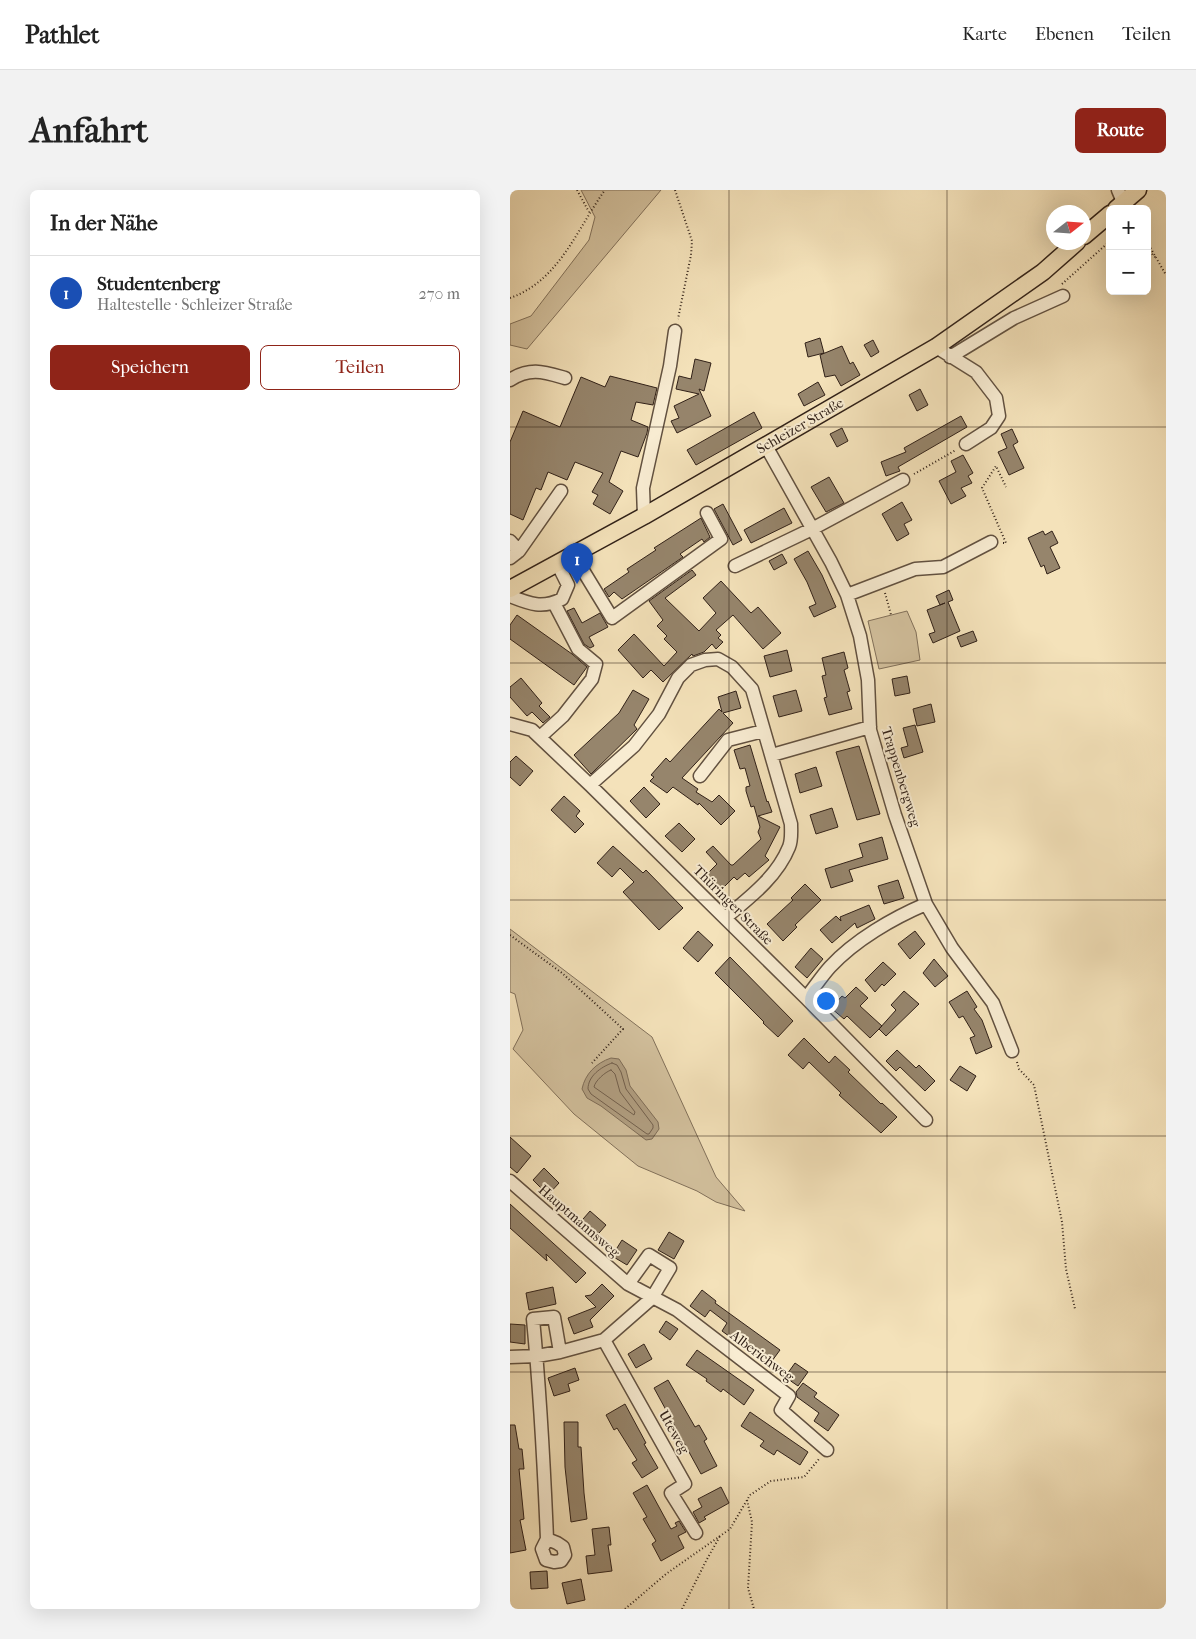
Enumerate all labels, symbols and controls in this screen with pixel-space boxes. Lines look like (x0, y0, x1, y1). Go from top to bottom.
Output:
text: Pathlet (25, 21, 99, 49)
text: Karte (962, 24, 1007, 45)
text: Ebenen (1035, 24, 1094, 45)
text: Teilen (1122, 24, 1171, 45)
button: Route (1075, 108, 1166, 153)
text: Anfahrt (30, 110, 148, 151)
north arrow (1046, 205, 1091, 250)
map controls (1106, 205, 1151, 295)
button: + (1106, 205, 1151, 250)
text: In der Nähe (50, 211, 158, 235)
button: − (1106, 250, 1151, 295)
text: Studentenberg (97, 273, 220, 295)
text: 1 (63, 284, 69, 303)
text: 270 m (419, 284, 460, 303)
text: Haltestelle · Schleizer Straße (97, 295, 293, 314)
button: Speichern (50, 345, 250, 390)
button: Teilen (260, 345, 460, 390)
street label: Schleizer Straße (754, 394, 846, 458)
pin: 1 (561, 543, 593, 584)
street label: Trappenbergweg (878, 725, 924, 829)
street label: Thüringer Straße (689, 861, 777, 949)
your location (813, 988, 839, 1014)
street label: Hauptmannsweg (535, 1181, 623, 1261)
street label: Alberichweg (726, 1326, 798, 1386)
street label: Uteweg (655, 1407, 693, 1457)

